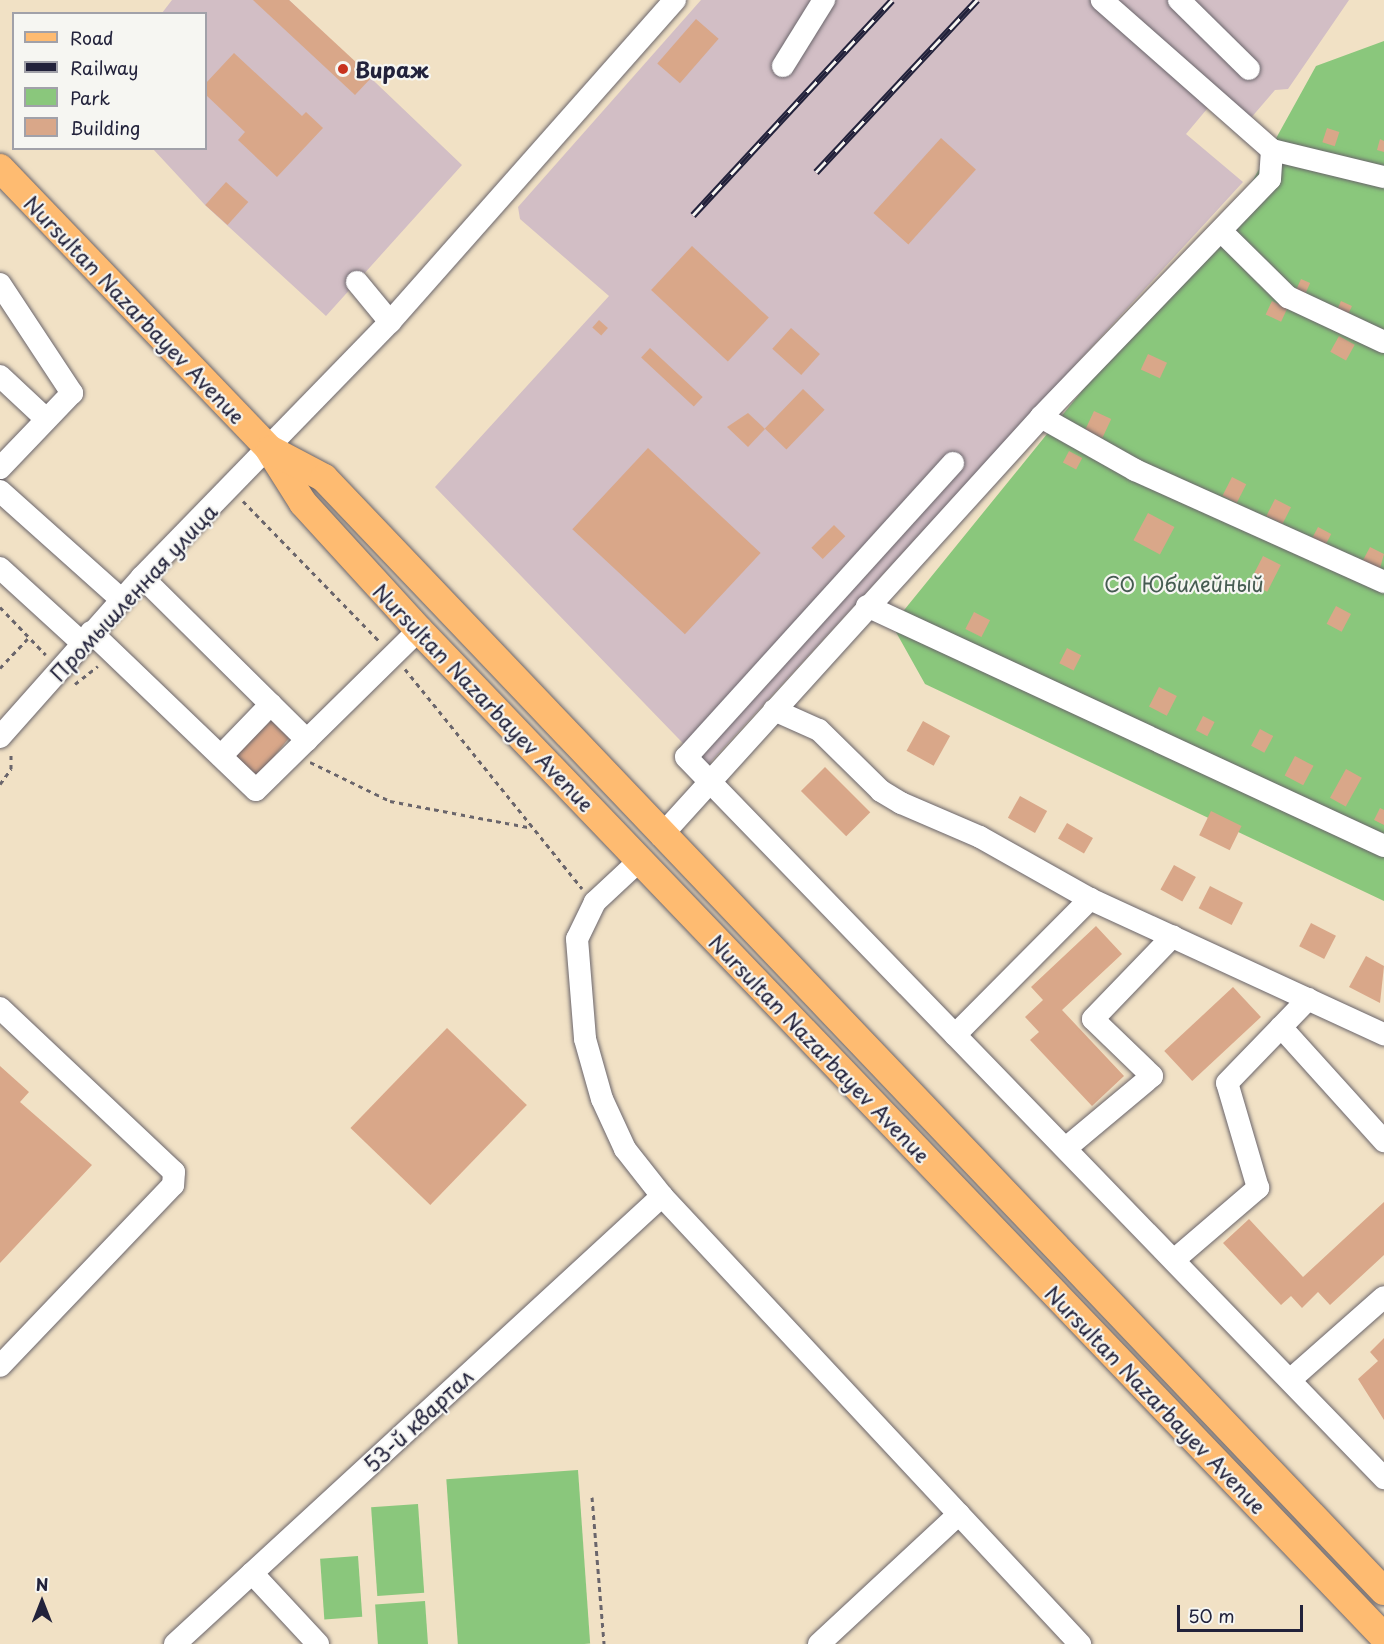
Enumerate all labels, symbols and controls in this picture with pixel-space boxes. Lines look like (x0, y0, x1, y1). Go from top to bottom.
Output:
legend (12, 12, 207, 150)
text: Road (70, 24, 114, 51)
text: Railway (70, 54, 138, 81)
place label: Вираж (355, 56, 429, 82)
marker: Вираж (336, 62, 350, 76)
text: Park (70, 84, 110, 111)
text: Building (70, 114, 140, 141)
street label: Nursultan Nazarbayev Avenue (19, 190, 251, 428)
street label: Промышленная улица (44, 498, 222, 686)
park label: СО Юбилейный (1103, 570, 1265, 596)
street label: Nursultan Nazarbayev Avenue (368, 578, 600, 816)
street label: Nursultan Nazarbayev Avenue (704, 929, 936, 1167)
street label: Nursultan Nazarbayev Avenue (1040, 1280, 1272, 1518)
street label: 53-й квартал (358, 1363, 478, 1477)
north arrow (12, 1572, 72, 1632)
text: N (36, 1572, 48, 1596)
scale bar (1180, 1593, 1306, 1631)
text: 50 m (1188, 1602, 1235, 1629)

